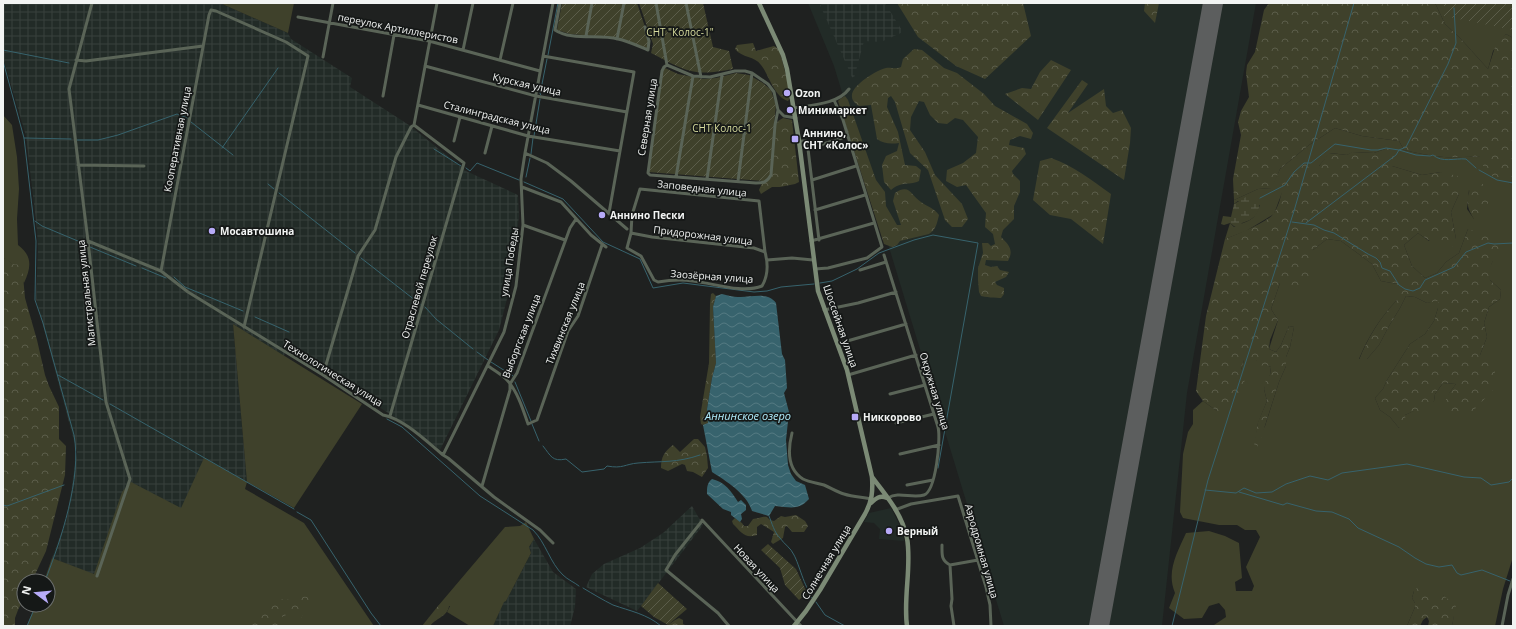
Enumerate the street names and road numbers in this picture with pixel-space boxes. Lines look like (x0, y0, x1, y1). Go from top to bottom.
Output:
street label: переулок Артиллеристов (337, 9, 460, 47)
street label: Курская улица (491, 69, 563, 99)
street label: Северная улица (634, 77, 660, 157)
street label: Кооперативная улица (160, 85, 194, 193)
street label: Сталинградская улица (442, 97, 552, 137)
street label: Заповедная улица (657, 176, 747, 200)
street label: Придорожная улица (653, 222, 753, 248)
street label: улица Победы (497, 226, 521, 298)
street label: Отраслевой переулок (398, 233, 441, 340)
street label: Магистральная улица (73, 239, 99, 347)
street label: Заозёрная улица (670, 266, 754, 286)
street label: Тихвинская улица (542, 280, 588, 366)
street label: Шоссейная улица (820, 283, 862, 369)
street label: Выборгская улица (499, 292, 543, 380)
street label: Технологическая улица (280, 336, 386, 410)
street label: Окружная улица (917, 351, 953, 431)
street label: Аэродромная улица (962, 502, 1002, 600)
street label: Солнечная улица (798, 522, 854, 602)
street label: Новая улица (731, 541, 783, 595)

